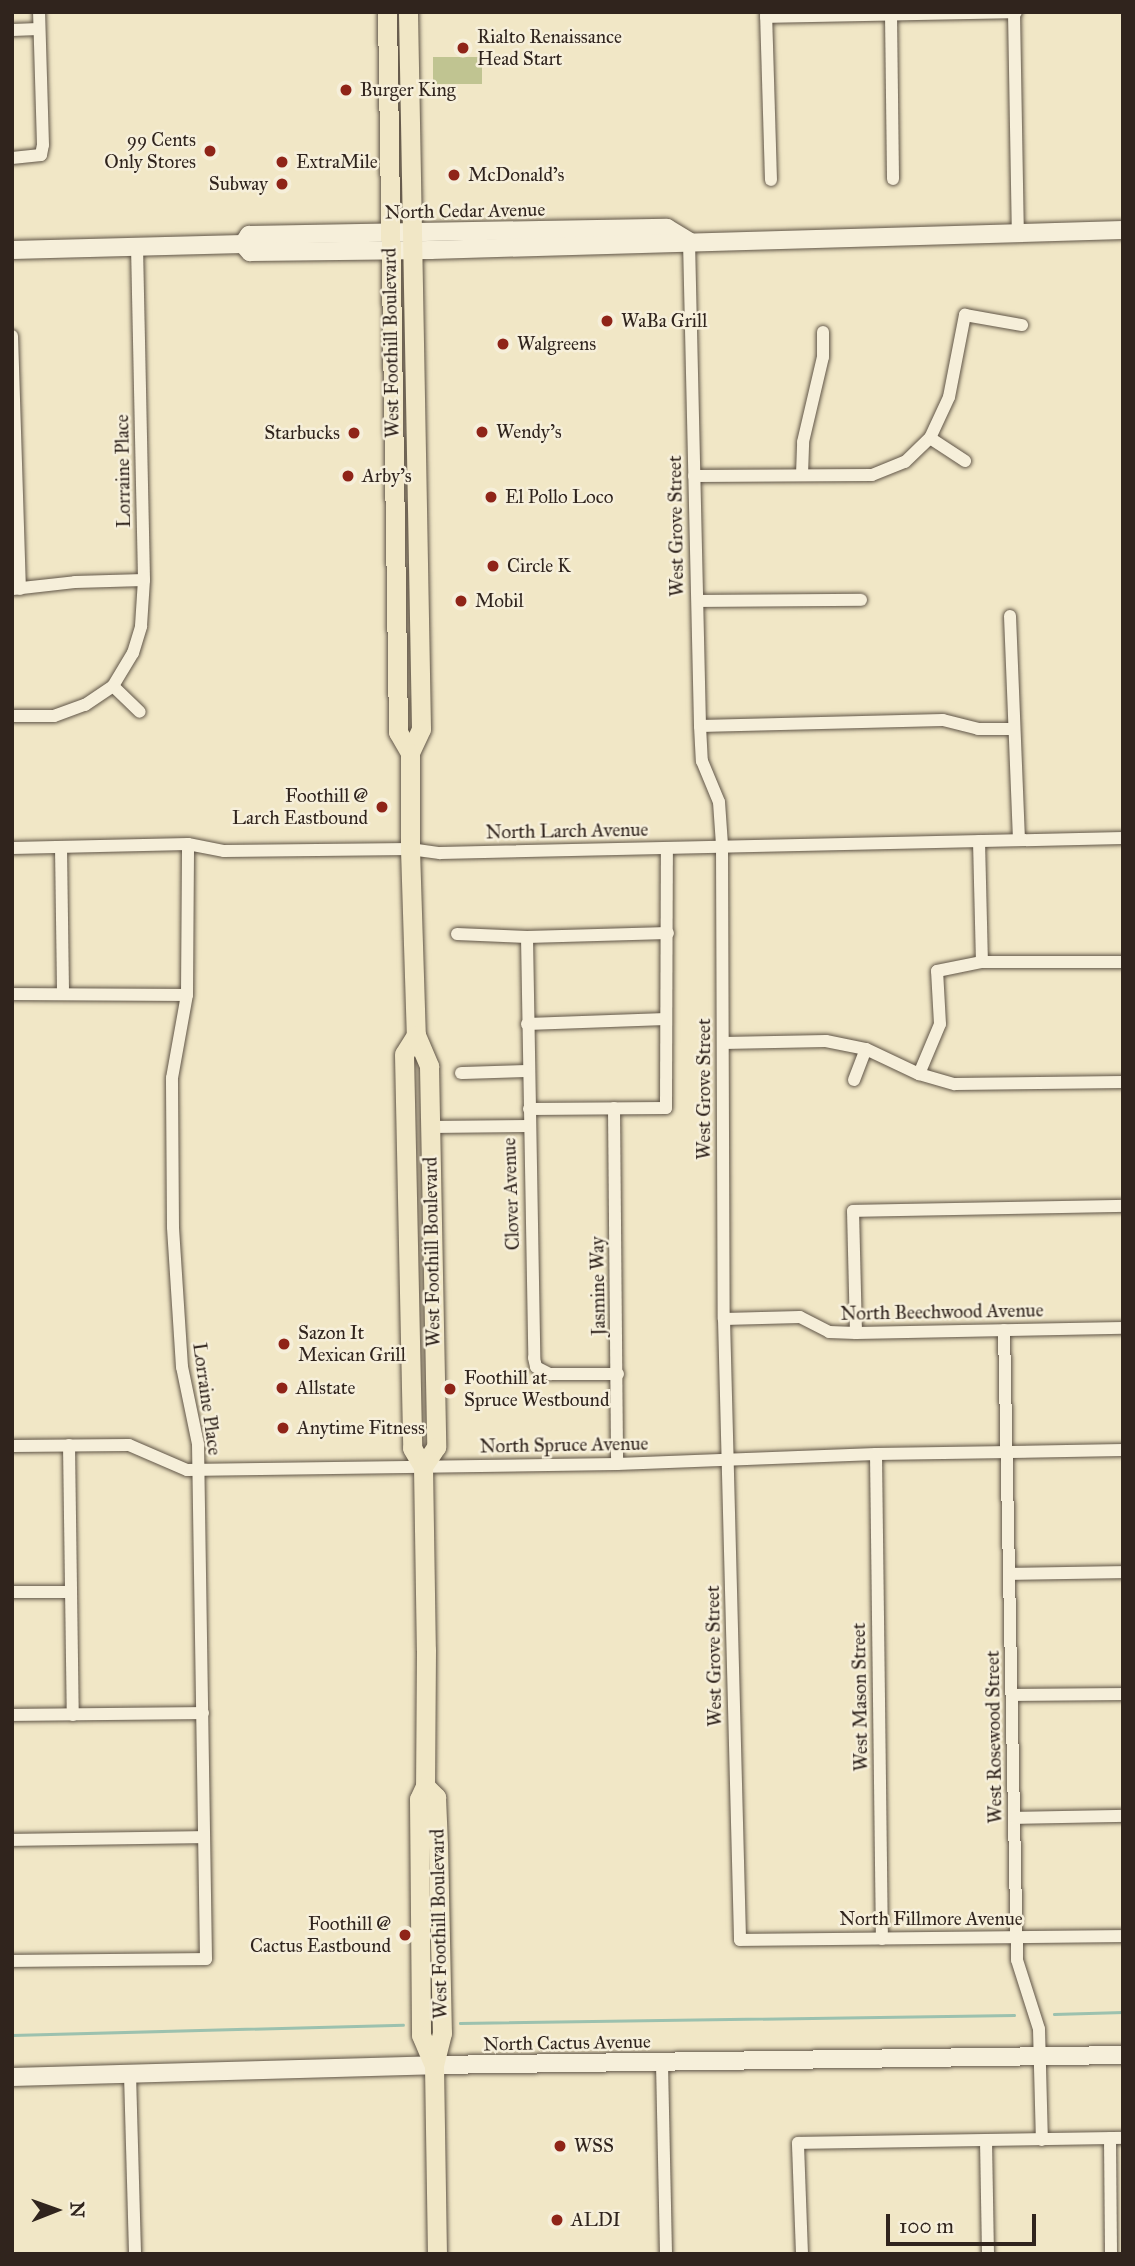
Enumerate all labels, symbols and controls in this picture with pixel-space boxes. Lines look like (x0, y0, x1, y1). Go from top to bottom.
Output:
place label: Rialto Renaissance Head Start (477, 26, 622, 70)
marker: Rialto Renaissance Head Start (455, 40, 471, 56)
place label: Burger King (360, 79, 456, 101)
marker: Burger King (338, 82, 354, 98)
place label: 99 Cents Only Stores (104, 129, 196, 173)
marker: 99 Cents Only Stores (202, 143, 218, 159)
place label: ExtraMile (296, 151, 378, 173)
marker: ExtraMile (274, 154, 290, 170)
place label: McDonald's (468, 164, 564, 186)
marker: McDonald's (446, 167, 462, 183)
place label: Subway (209, 173, 268, 195)
marker: Subway (274, 176, 290, 192)
street label: North Cedar Avenue (384, 198, 546, 224)
street label: West Foothill Boulevard (378, 248, 404, 438)
place label: WaBa Grill (621, 310, 707, 332)
marker: WaBa Grill (599, 313, 615, 329)
place label: Walgreens (517, 333, 596, 355)
marker: Walgreens (495, 336, 511, 352)
street label: Lorraine Place (111, 414, 135, 528)
place label: Wendy's (496, 421, 562, 443)
place label: Starbucks (264, 422, 340, 444)
marker: Wendy's (474, 424, 490, 440)
marker: Starbucks (346, 425, 362, 441)
street label: West Grove Street (663, 455, 689, 597)
place label: Arby's (362, 465, 412, 487)
marker: Arby's (340, 468, 356, 484)
place label: El Pollo Loco (505, 486, 613, 508)
marker: El Pollo Loco (483, 489, 499, 505)
place label: Circle K (507, 555, 571, 577)
marker: Circle K (485, 558, 501, 574)
place label: Mobil (475, 590, 524, 612)
marker: Mobil (453, 593, 469, 609)
place label: Foothill @ Larch Eastbound (232, 785, 368, 829)
marker: Foothill @ Larch Eastbound (374, 799, 390, 815)
street label: North Larch Avenue (485, 818, 649, 844)
street label: West Grove Street (693, 1018, 715, 1160)
street label: Clover Avenue (498, 1137, 524, 1251)
street label: West Foothill Boulevard (419, 1157, 445, 1347)
street label: Jasmine Way (586, 1236, 610, 1336)
street label: North Beechwood Avenue (840, 1299, 1044, 1325)
place label: Sazon It Mexican Grill (298, 1322, 406, 1366)
marker: Sazon It Mexican Grill (276, 1336, 292, 1352)
street label: Lorraine Place (188, 1341, 226, 1457)
place label: Foothill at Spruce Westbound (464, 1367, 609, 1411)
place label: Allstate (296, 1377, 355, 1399)
marker: Allstate (274, 1380, 290, 1396)
marker: Foothill at Spruce Westbound (442, 1381, 458, 1397)
place label: Anytime Fitness (297, 1417, 425, 1439)
marker: Anytime Fitness (275, 1420, 291, 1436)
street label: North Spruce Avenue (479, 1432, 649, 1458)
street label: West Grove Street (701, 1585, 727, 1727)
street label: West Mason Street (847, 1622, 873, 1772)
street label: West Rosewood Street (981, 1650, 1007, 1824)
street label: West Foothill Boulevard (426, 1829, 452, 2019)
street label: North Fillmore Avenue (839, 1908, 1023, 1930)
place label: Foothill @ Cactus Eastbound (250, 1913, 391, 1957)
marker: Foothill @ Cactus Eastbound (397, 1927, 413, 1943)
street label: North Cactus Avenue (483, 2030, 651, 2056)
place label: WSS (574, 2135, 614, 2157)
marker: WSS (552, 2138, 568, 2154)
north arrow (21, 2175, 91, 2245)
scale bar (890, 2200, 1040, 2244)
text: N (66, 2201, 89, 2218)
place label: ALDI (571, 2209, 621, 2231)
marker: ALDI (549, 2212, 565, 2228)
text: 100 m (899, 2213, 954, 2239)

